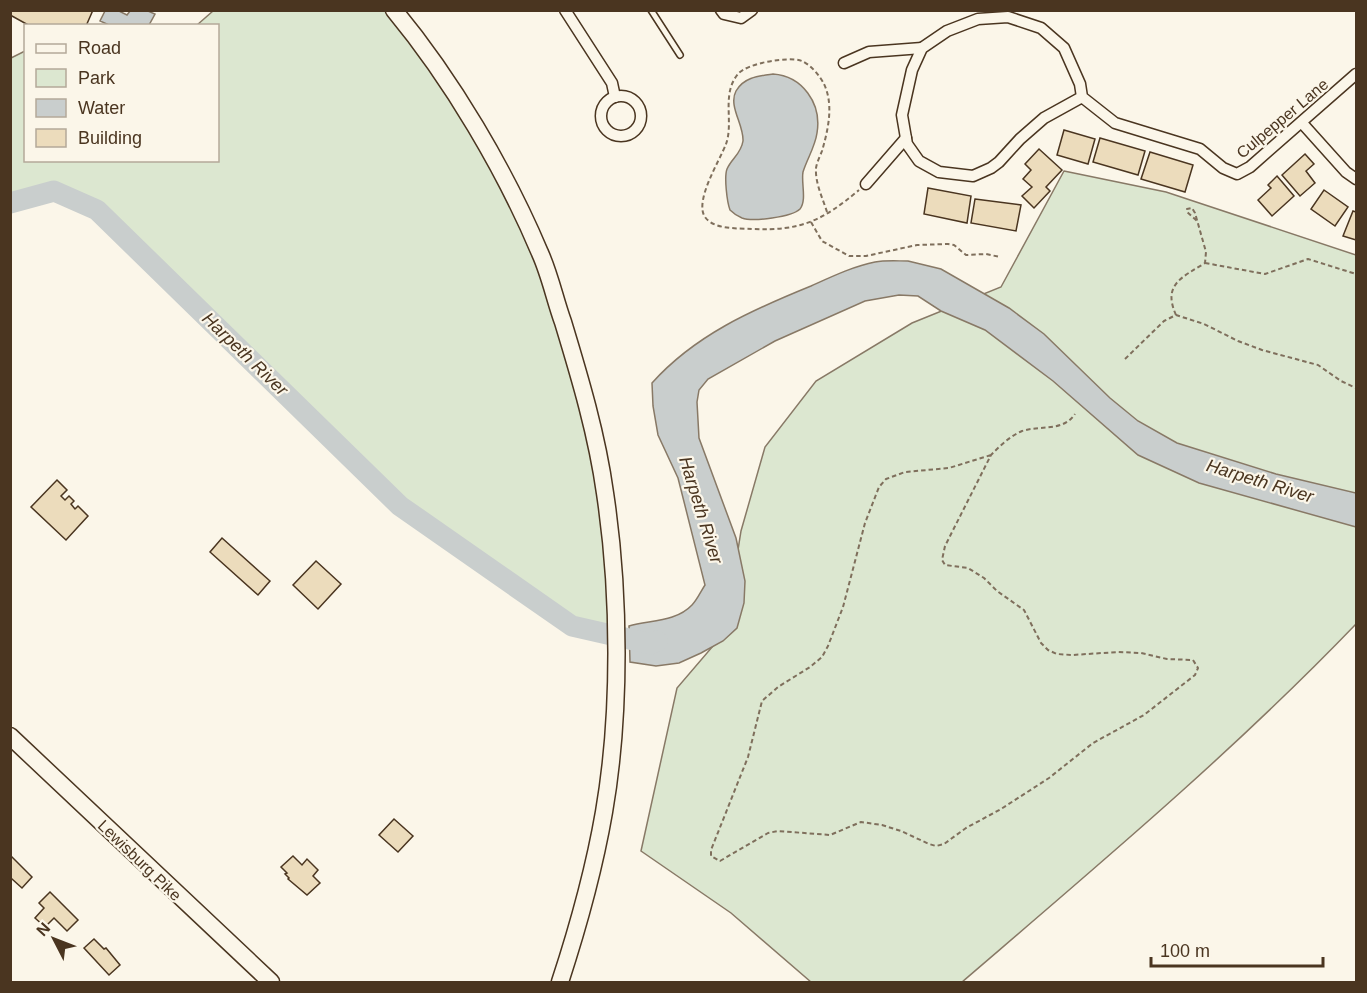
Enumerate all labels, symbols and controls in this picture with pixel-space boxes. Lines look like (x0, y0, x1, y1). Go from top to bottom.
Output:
legend (24, 24, 219, 162)
text: Road (78, 38, 121, 58)
text: Park (78, 68, 116, 88)
street label: Culpepper Lane (1233, 75, 1331, 161)
text: Water (78, 98, 125, 118)
text: Building (78, 128, 142, 148)
water label: Harpeth River (198, 308, 293, 400)
water label: Harpeth River (675, 454, 727, 567)
water label: Harpeth River (1204, 455, 1317, 507)
street label: Lewisburg Pike (95, 817, 185, 904)
north arrow (24, 909, 84, 969)
text: N (33, 919, 53, 939)
scale bar (1151, 930, 1324, 968)
text: 100 m (1160, 941, 1210, 961)

